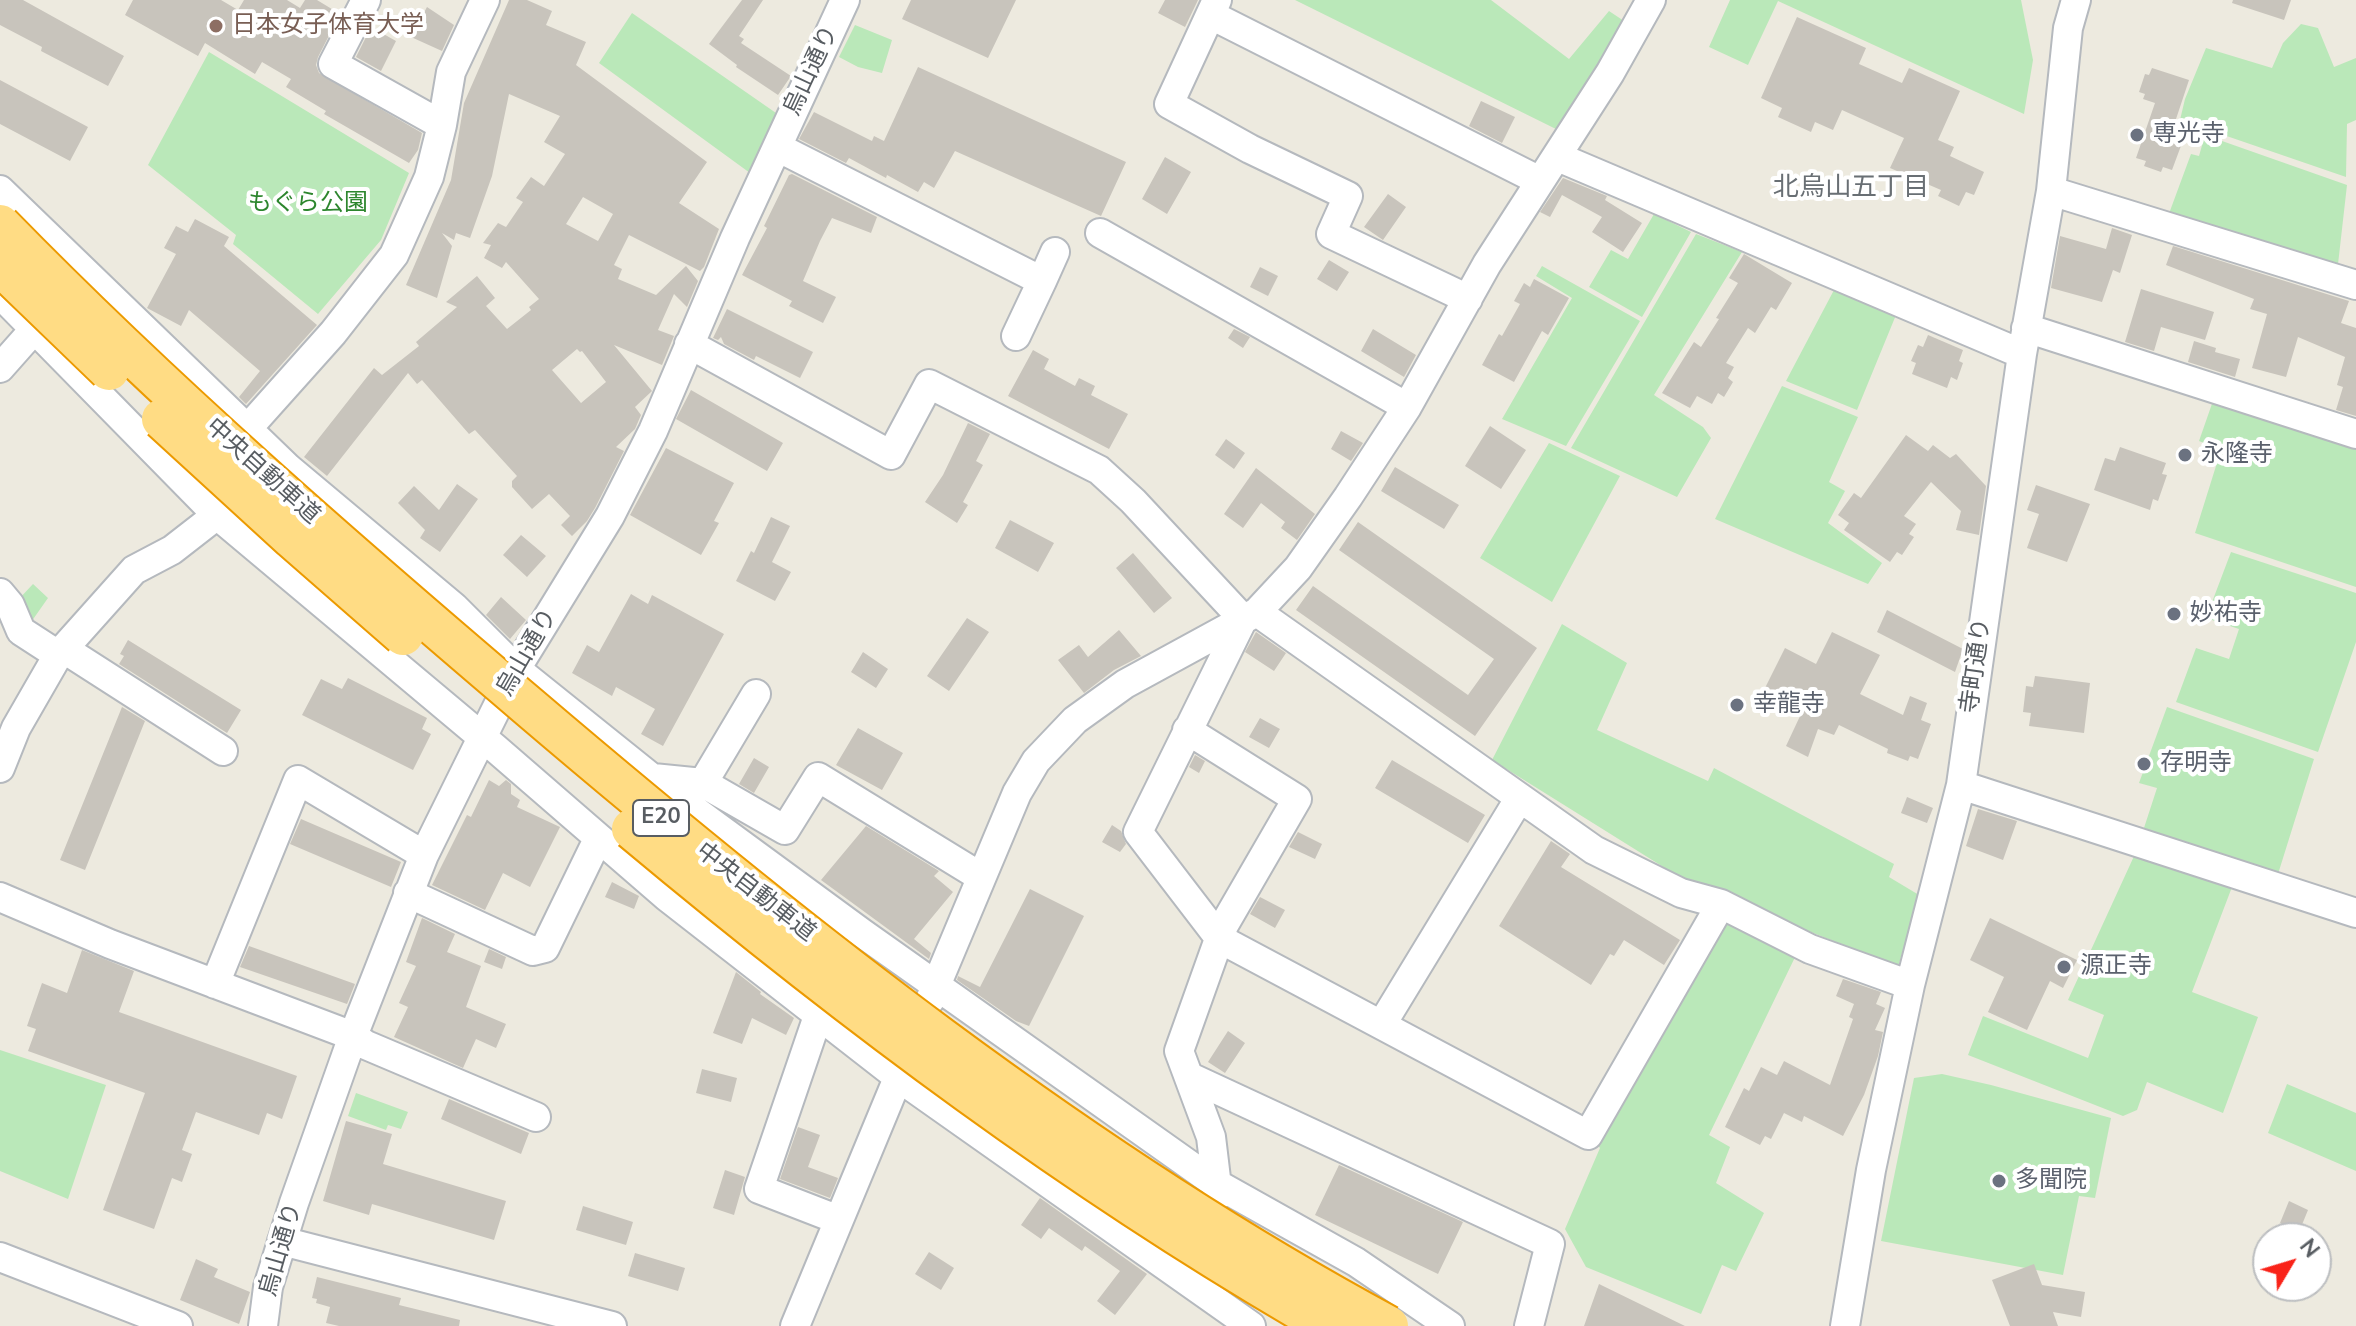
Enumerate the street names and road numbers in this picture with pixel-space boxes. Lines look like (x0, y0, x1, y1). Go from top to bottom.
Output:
street label: 烏山通り (779, 21, 845, 121)
street label: 中央自動車道 (199, 413, 325, 531)
street label: 烏山通り (492, 604, 564, 702)
street label: 寺町通り (1956, 616, 1998, 716)
road number: E20 (633, 800, 689, 836)
street label: 中央自動車道 (689, 837, 821, 949)
street label: 烏山通り (255, 1200, 309, 1300)

